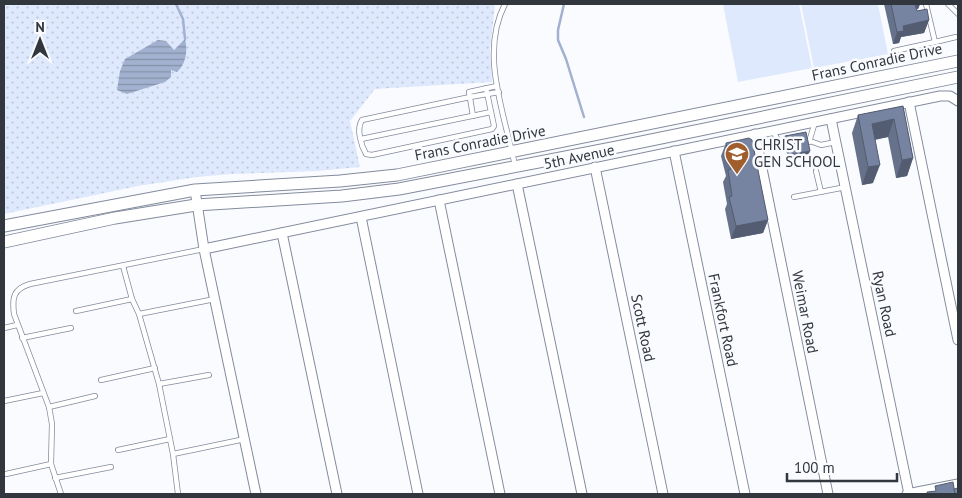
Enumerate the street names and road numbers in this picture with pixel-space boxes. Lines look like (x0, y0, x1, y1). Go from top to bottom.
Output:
street label: Frans Conradie Drive (810, 38, 944, 85)
street label: Frans Conradie Drive (413, 120, 547, 165)
street label: 5th Avenue (542, 140, 616, 173)
street label: Weimar Road (788, 269, 823, 355)
street label: Ryan Road (868, 269, 901, 339)
street label: Frankfort Road (704, 272, 743, 368)
street label: Scott Road (627, 292, 660, 363)

